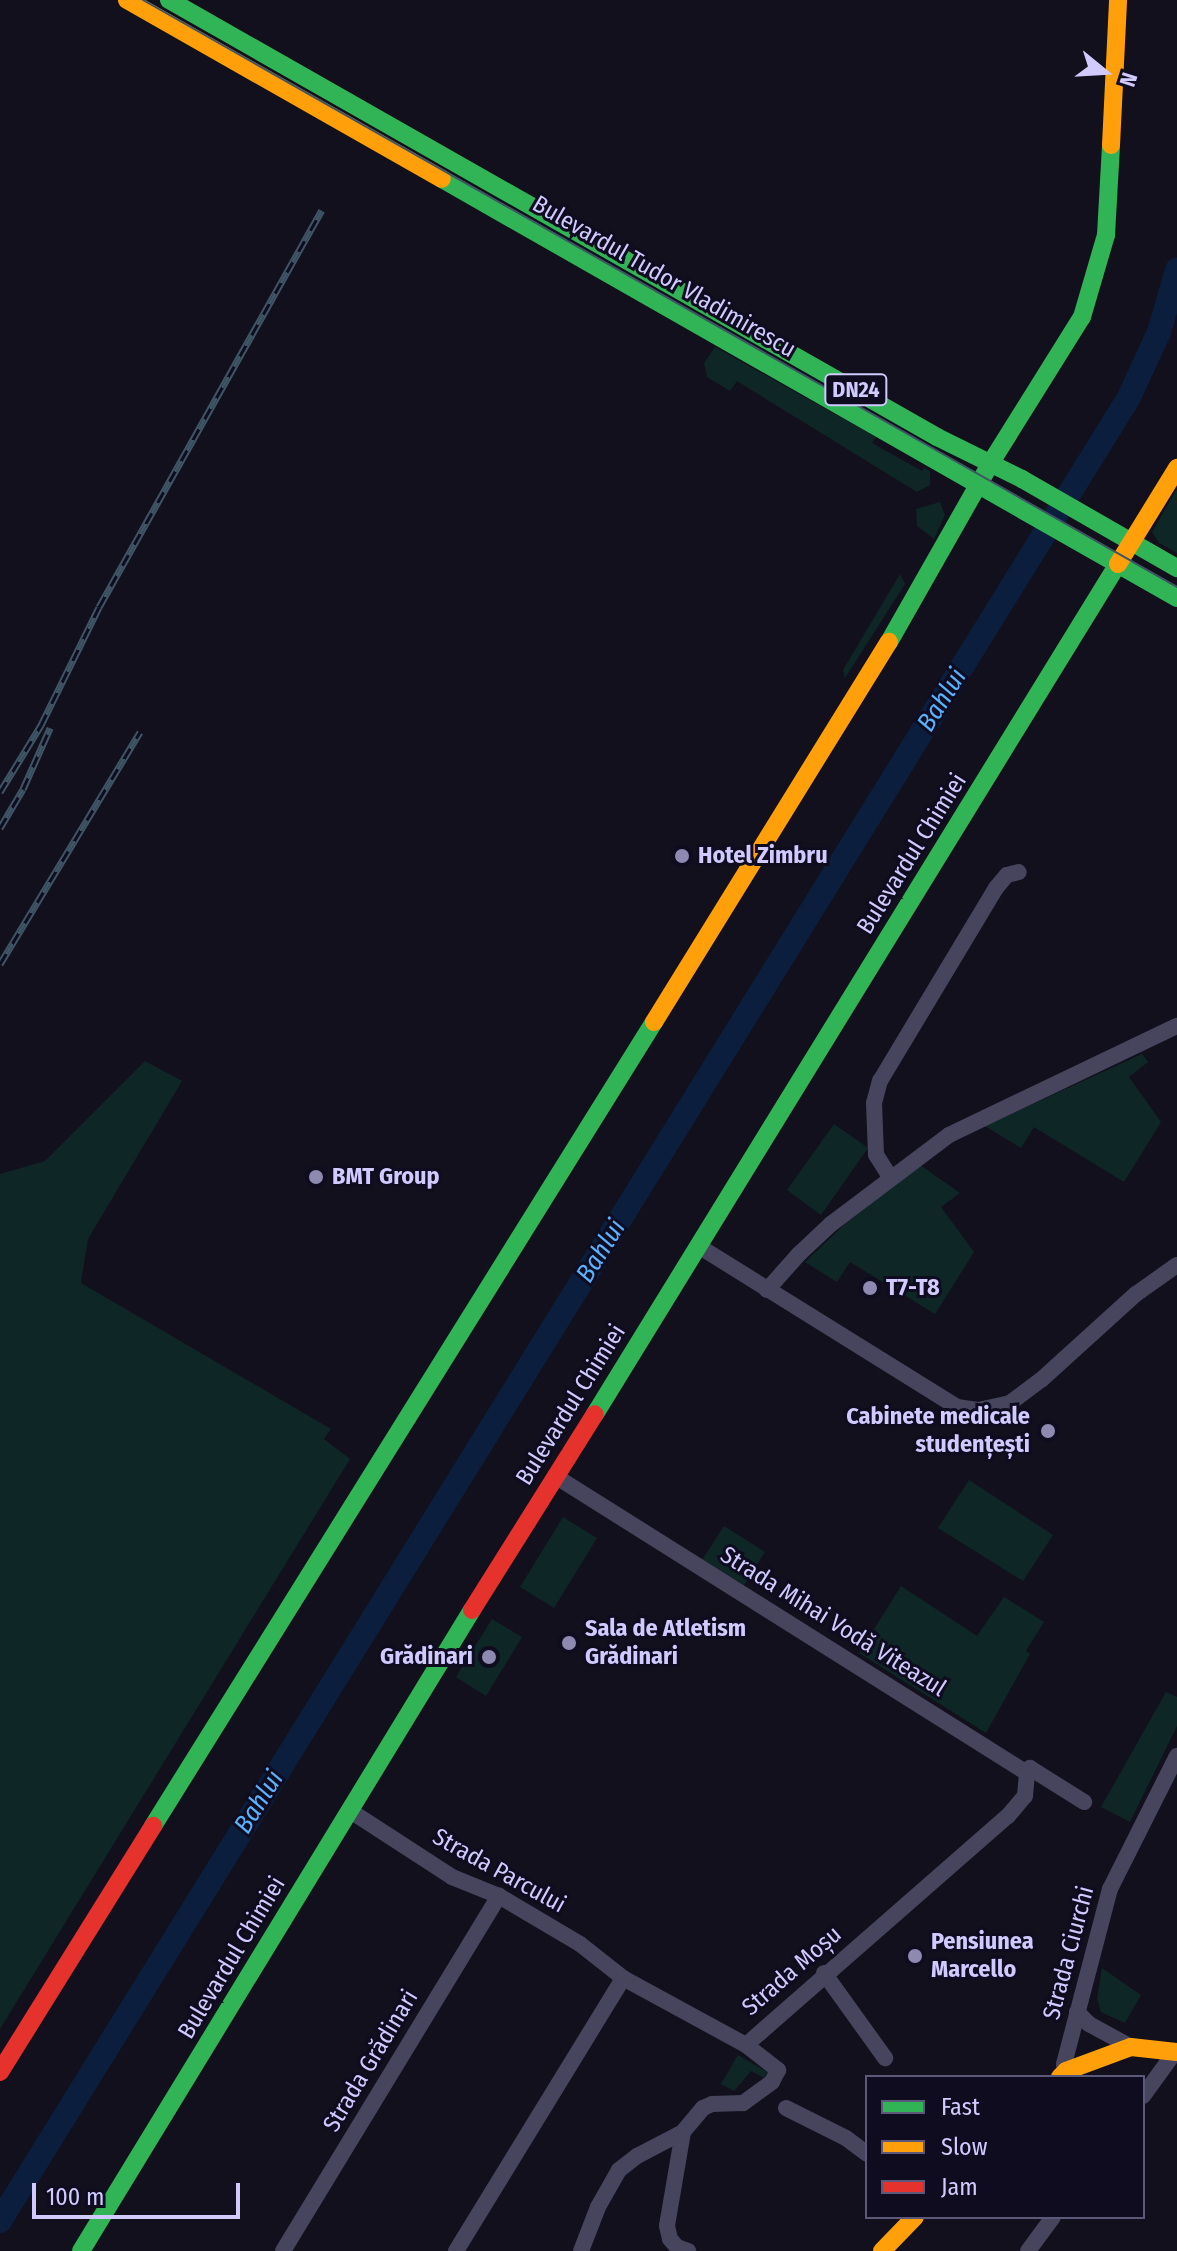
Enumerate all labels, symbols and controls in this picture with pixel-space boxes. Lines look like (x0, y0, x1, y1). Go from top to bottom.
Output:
north arrow (1065, 32, 1145, 112)
text: N (1113, 69, 1143, 90)
street label: Bulevardul Tudor Vladimirescu (527, 190, 801, 364)
road number: DN24 (824, 372, 888, 408)
water label: Bahlui (911, 663, 973, 737)
street label: Bulevardul Chimiei (851, 768, 973, 940)
place label: Hotel Zimbru (698, 842, 828, 870)
marker: Hotel Zimbru (673, 847, 691, 865)
place label: BMT Group (332, 1163, 440, 1191)
marker: BMT Group (307, 1168, 325, 1186)
water label: Bahlui (570, 1214, 632, 1288)
place label: T7-T8 (886, 1274, 940, 1302)
marker: T7-T8 (861, 1279, 879, 1297)
street label: Bulevardul Chimiei (510, 1319, 632, 1491)
place label: Cabinete medicale studențești (846, 1403, 1030, 1459)
marker: Cabinete medicale studențești (1037, 1420, 1059, 1442)
street label: Strada Mihai Vodă Viteazul (715, 1541, 951, 1703)
place label: Sala de Atletism Grădinari (585, 1615, 746, 1671)
marker: Sala de Atletism Grădinari (560, 1634, 578, 1652)
place label: Grădinari (380, 1643, 473, 1671)
marker: Grădinari (480, 1648, 498, 1666)
water label: Bahlui (228, 1765, 290, 1839)
street label: Strada Parcului (427, 1823, 571, 1919)
street label: Bulevardul Chimiei (172, 1872, 292, 2044)
street label: Strada Ciurchi (1037, 1883, 1101, 2023)
street label: Strada Moșu (737, 1920, 847, 2022)
place label: Pensiunea Marcello (931, 1928, 1034, 1984)
marker: Pensiunea Marcello (906, 1947, 924, 1965)
street label: Strada Grădinari (317, 1985, 425, 2137)
legend (865, 2075, 1145, 2219)
text: Fast (941, 2093, 980, 2121)
text: Slow (941, 2133, 987, 2161)
scale bar (36, 2167, 244, 2217)
text: Jam (941, 2173, 978, 2201)
text: 100 m (46, 2183, 104, 2211)

